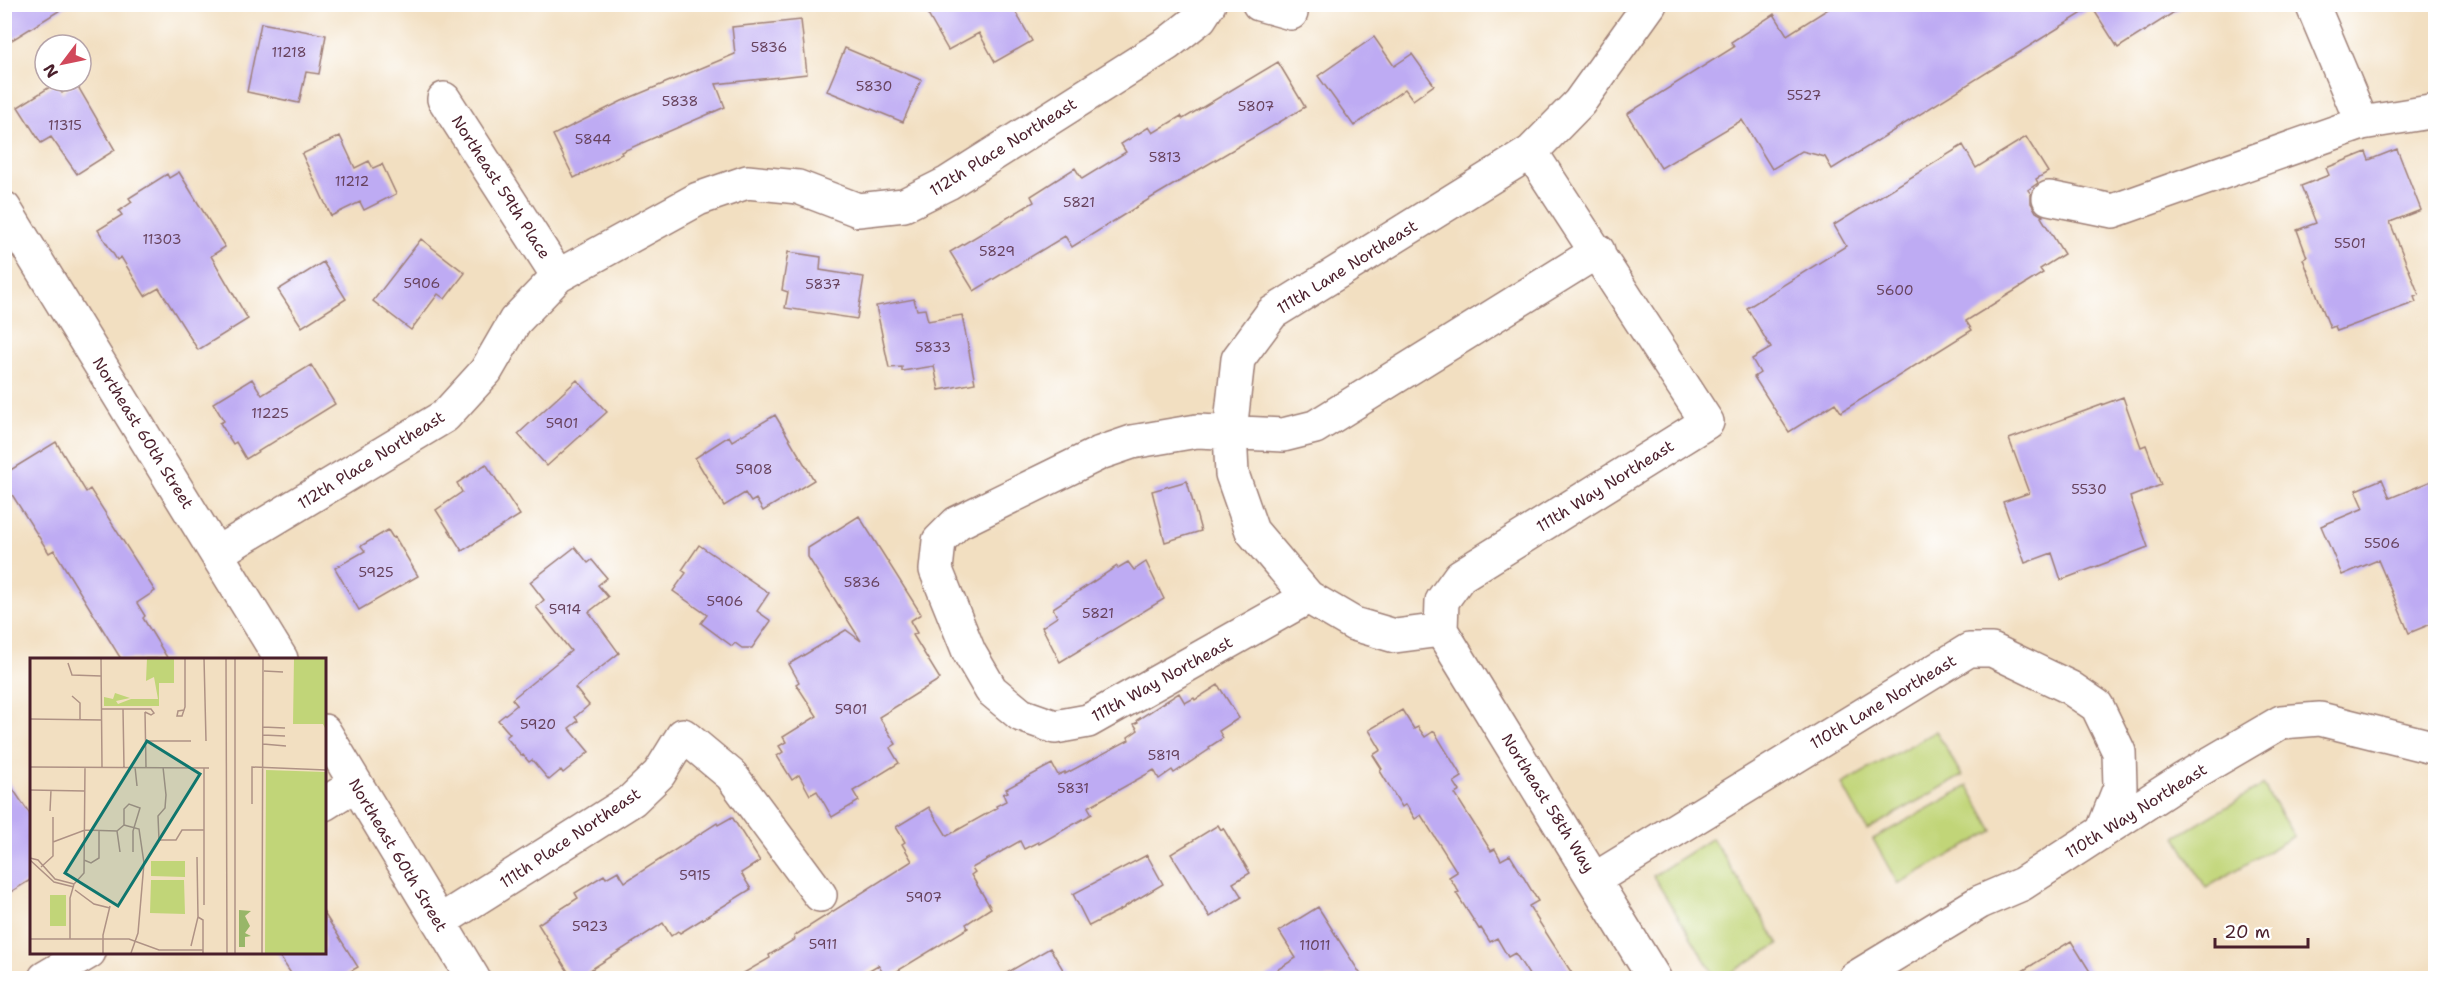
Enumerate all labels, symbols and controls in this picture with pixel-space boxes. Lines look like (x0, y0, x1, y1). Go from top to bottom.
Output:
north arrow (33, 33, 93, 93)
house number: 5836 (751, 38, 787, 56)
house number: 11218 (271, 43, 307, 61)
text: N (38, 60, 63, 82)
house number: 5830 (856, 77, 892, 95)
house number: 5527 (1787, 86, 1821, 104)
house number: 5838 (662, 92, 698, 110)
street label: 112th Place Northeast (925, 93, 1081, 201)
house number: 5807 (1238, 97, 1274, 115)
street label: Northeast 59th Place (447, 111, 555, 263)
house number: 11315 (48, 116, 82, 134)
house number: 5844 (575, 130, 612, 148)
house number: 5813 (1149, 148, 1181, 166)
house number: 11212 (335, 172, 369, 190)
house number: 5821 (1063, 193, 1095, 211)
street label: 111th Lane Northeast (1273, 215, 1421, 319)
house number: 11303 (143, 230, 182, 248)
house number: 5501 (2334, 234, 2366, 252)
house number: 5829 (979, 242, 1015, 260)
house number: 5906 (404, 274, 440, 292)
house number: 5837 (805, 275, 841, 293)
house number: 5600 (1876, 281, 1914, 299)
house number: 5833 (915, 338, 951, 356)
street label: Northeast 60th Street (88, 353, 198, 513)
house number: 11225 (251, 404, 289, 422)
street label: 112th Place Northeast (293, 406, 449, 514)
house number: 5901 (546, 414, 578, 432)
street label: 111th Way Northeast (1532, 435, 1678, 537)
house number: 5908 (736, 460, 772, 478)
house number: 5530 (2071, 480, 2107, 498)
house number: 5506 (2364, 534, 2400, 552)
house number: 5925 (358, 563, 394, 581)
house number: 5836 (844, 573, 880, 591)
house number: 5906 (707, 592, 743, 610)
house number: 5914 (549, 600, 581, 618)
house number: 5821 (1082, 604, 1114, 622)
street label: 111th Way Northeast (1088, 631, 1236, 727)
street label: 110th Lane Northeast (1806, 650, 1960, 754)
inset map (30, 658, 326, 953)
house number: 5901 (835, 700, 867, 718)
house number: 5920 (520, 715, 556, 733)
street label: Northeast 58th Way (1497, 730, 1599, 876)
house number: 5819 (1148, 746, 1180, 764)
street label: 110th Way Northeast (2061, 759, 2211, 863)
street label: Northeast 60th Street (344, 774, 452, 936)
house number: 5831 (1057, 779, 1089, 797)
street label: 111th Place Northeast (495, 783, 645, 893)
house number: 5915 (679, 866, 711, 884)
house number: 5907 (906, 888, 942, 906)
scale bar (2215, 911, 2308, 949)
house number: 5923 (572, 917, 608, 935)
text: 20 m (2224, 920, 2270, 944)
house number: 5911 (809, 935, 837, 953)
house number: 11011 (1299, 936, 1331, 954)

